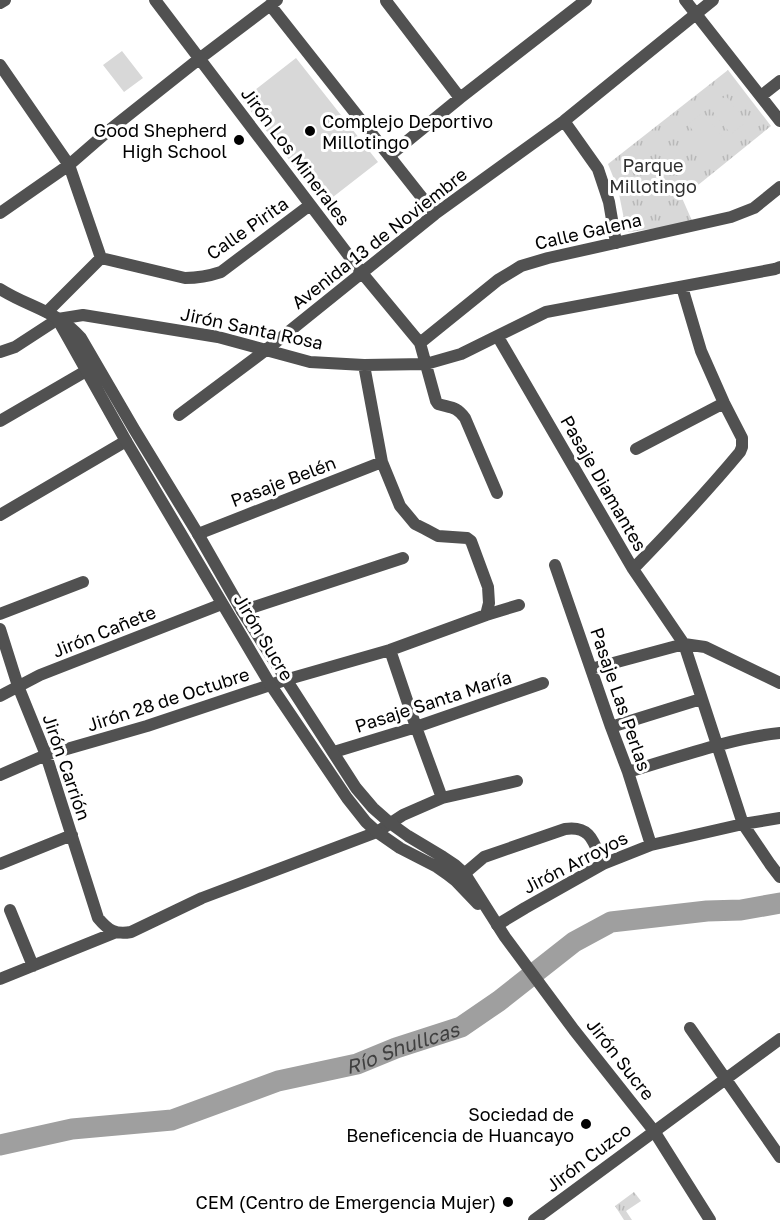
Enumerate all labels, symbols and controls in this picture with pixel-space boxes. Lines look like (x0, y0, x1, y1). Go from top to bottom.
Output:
street label: Jirón Los Minerales (237, 83, 355, 229)
place label: Complejo Deportivo Millotingo (322, 110, 493, 153)
place label: Good Shepherd High School (94, 119, 227, 162)
marker: Complejo Deportivo Millotingo (303, 124, 317, 138)
marker: Good Shepherd High School (232, 133, 246, 147)
park label: Parque Millotingo (609, 154, 697, 197)
street label: Avenida 13 de Noviembre (287, 163, 471, 313)
street label: Calle Pirita (202, 192, 292, 264)
street label: Calle Galena (533, 208, 643, 254)
street label: Jirón Santa Rosa (179, 302, 325, 354)
street label: Pasaje Diamantes (556, 411, 652, 555)
street label: Pasaje Belén (227, 451, 339, 511)
street label: Jirón Sucre (229, 590, 299, 684)
street label: Jirón Cañete (49, 600, 159, 662)
street label: Pasaje Las Perlas (586, 624, 656, 774)
street label: Jirón 28 de Octubre (84, 662, 252, 736)
street label: Pasaje Santa María (352, 665, 514, 737)
street label: Jirón Carrión (39, 711, 95, 823)
street label: Jirón Arroyos (519, 826, 631, 898)
street label: Jirón Sucre (582, 1014, 660, 1104)
water label: Río Shullcas (343, 1016, 463, 1078)
place label: Sociedad de Beneficencia de Huancayo (346, 1103, 574, 1146)
marker: Sociedad de Beneficencia de Huancayo (579, 1117, 593, 1131)
street label: Jirón Cuzco (541, 1118, 635, 1196)
place label: CEM (Centro de Emergencia Mujer) (195, 1191, 496, 1213)
marker: CEM (Centro de Emergencia Mujer) (501, 1195, 515, 1209)

